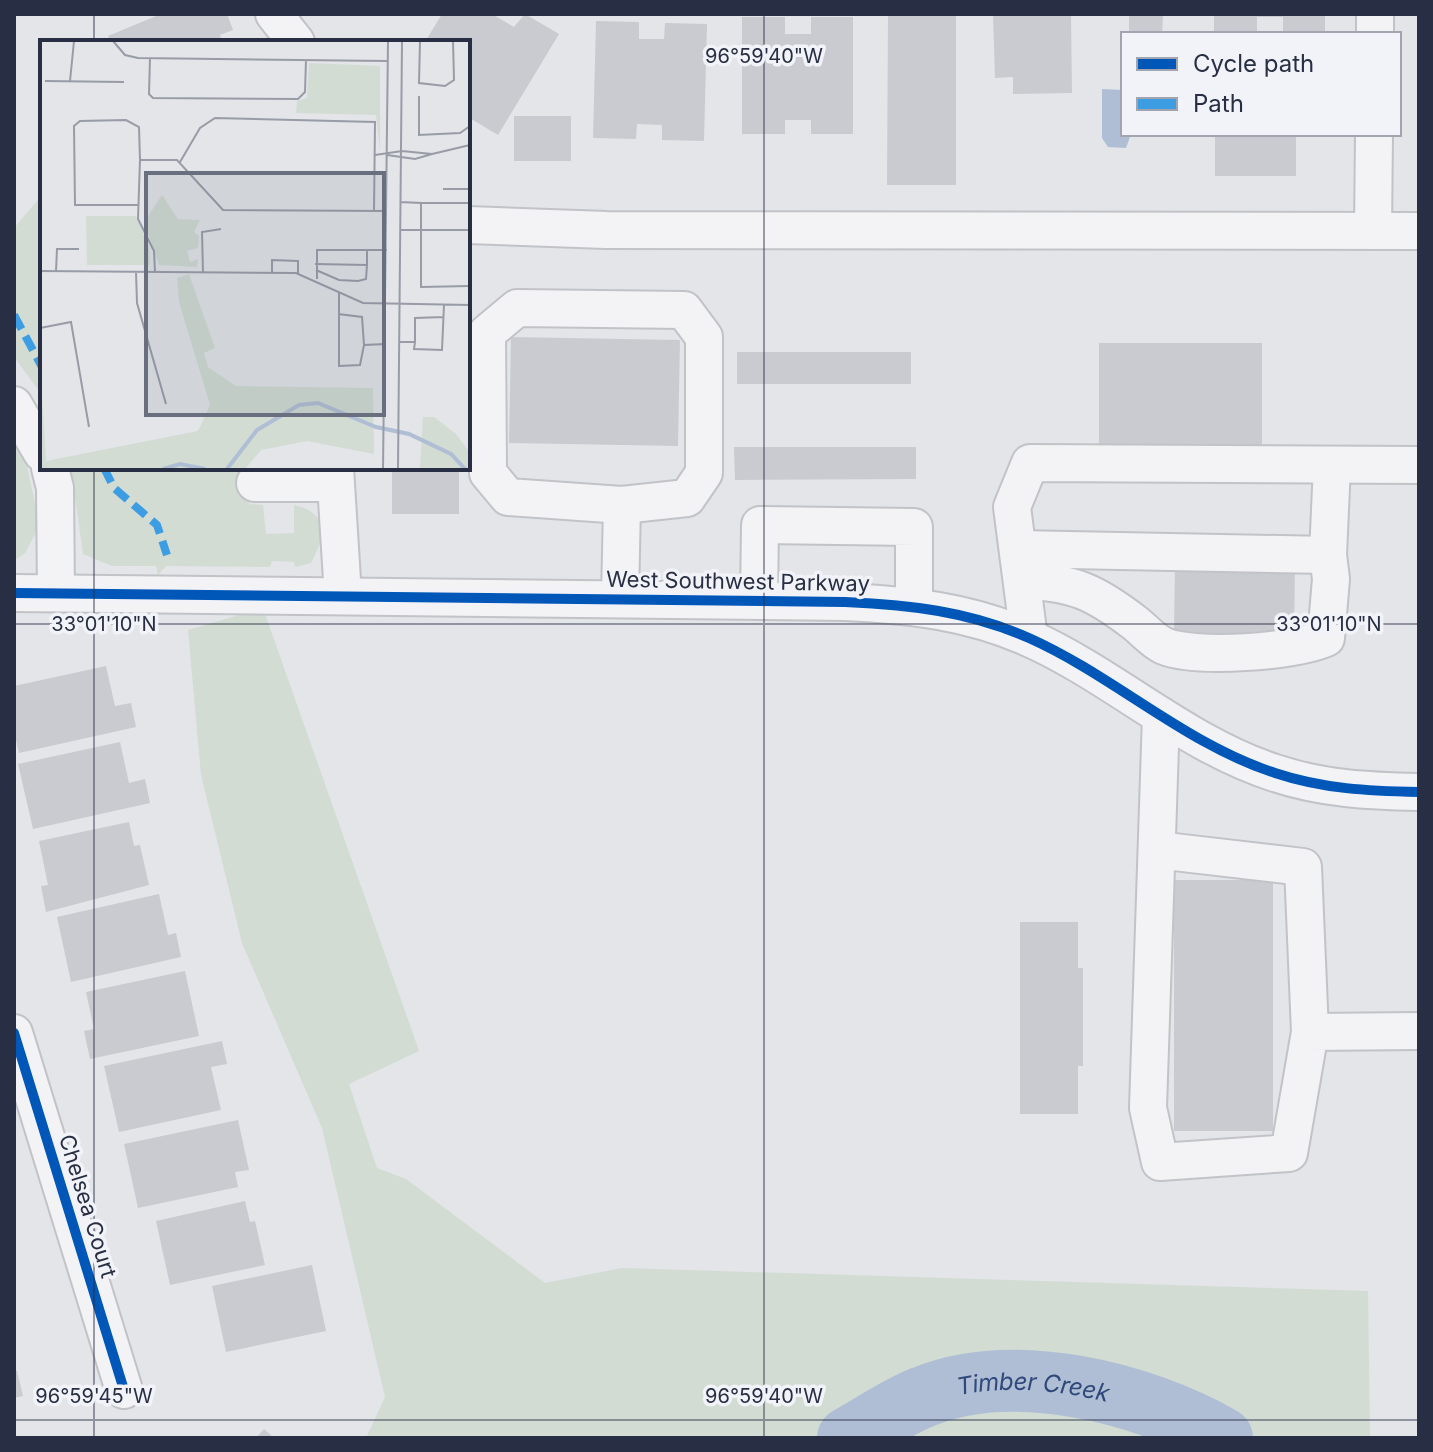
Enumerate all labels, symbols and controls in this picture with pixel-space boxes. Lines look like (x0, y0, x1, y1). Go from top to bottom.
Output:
legend (1121, 32, 1401, 136)
inset map (40, 40, 470, 470)
text: 96°59'40"W (705, 44, 823, 68)
text: Cycle path (1193, 49, 1314, 78)
text: Path (1193, 89, 1244, 118)
street label: West Southwest Parkway (606, 566, 870, 596)
text: 33°01'10"N (51, 612, 157, 636)
text: 33°01'10"N (1276, 612, 1382, 636)
street label: Chelsea Court (54, 1131, 122, 1281)
water label: Timber Creek (954, 1366, 1113, 1408)
text: 96°59'45"W (35, 1384, 153, 1408)
text: 96°59'40"W (705, 1384, 823, 1408)

